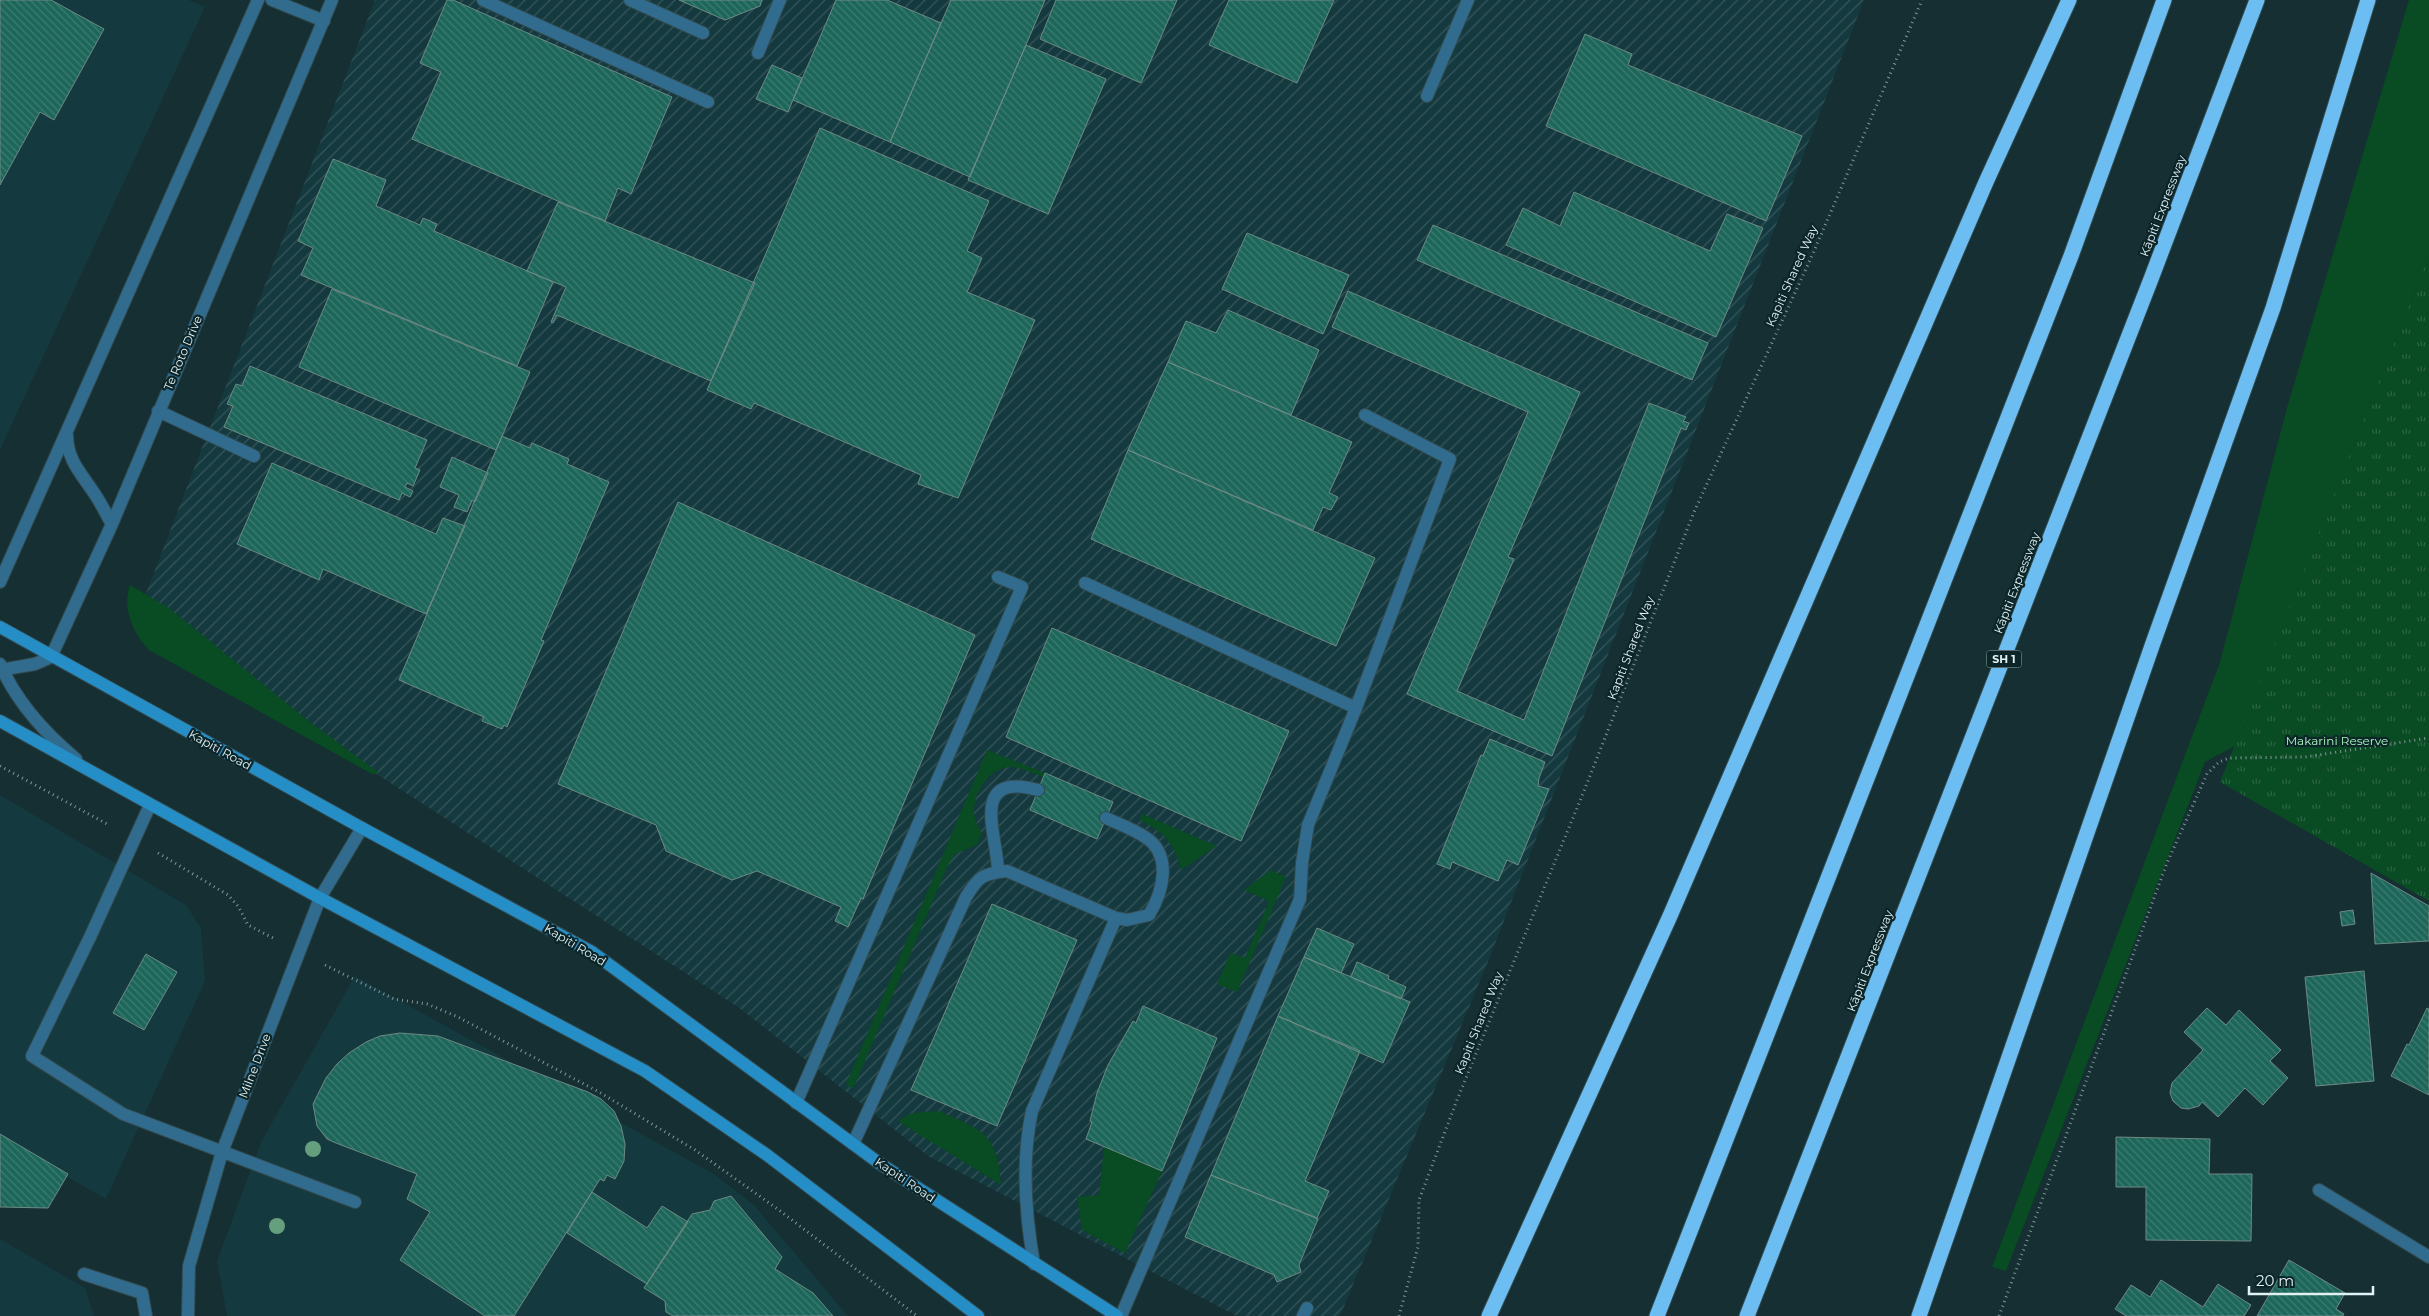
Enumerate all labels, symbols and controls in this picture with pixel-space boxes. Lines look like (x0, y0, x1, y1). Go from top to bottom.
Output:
street label: Kāpiti Expressway (2136, 152, 2189, 259)
street label: Kapiti Shared Way (1762, 222, 1821, 329)
street label: Te Roto Drive (160, 313, 205, 392)
street label: Kāpiti Expressway (1990, 529, 2043, 636)
street label: Kapiti Shared Way (1604, 593, 1657, 702)
road number: SH 1 (1986, 651, 2022, 668)
street label: Kapiti Road (186, 726, 254, 773)
park label: Makarini Reserve (2286, 733, 2388, 748)
street label: Kāpiti Expressway (1843, 907, 1896, 1014)
street label: Kapiti Road (542, 920, 609, 969)
street label: Kapiti Shared Way (1451, 969, 1506, 1076)
street label: Milne Drive (235, 1031, 274, 1100)
street label: Kapiti Road (872, 1154, 938, 1205)
scale bar (2249, 1264, 2373, 1296)
text: 20 m (2256, 1271, 2294, 1290)

